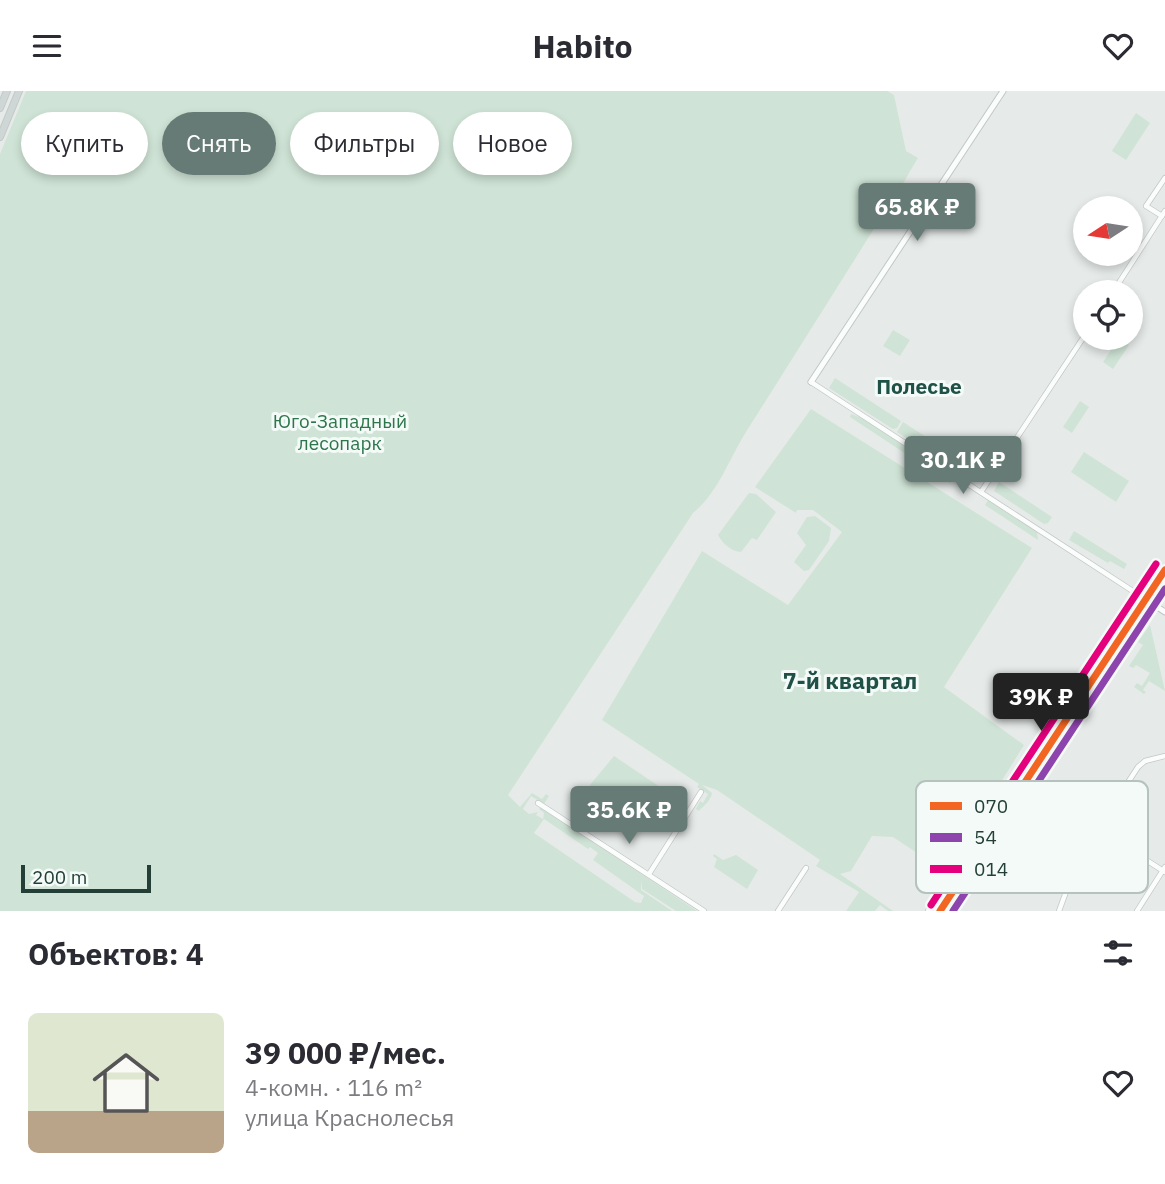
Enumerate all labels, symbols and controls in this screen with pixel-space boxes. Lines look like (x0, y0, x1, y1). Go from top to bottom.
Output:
text: Habito (532, 25, 633, 67)
icon: menu (28, 27, 66, 65)
icon: heart (1099, 27, 1137, 65)
chip: Купить (21, 112, 148, 175)
chip: Снять (162, 112, 276, 175)
chip: Фильтры (290, 112, 439, 175)
chip: Новое (453, 112, 572, 175)
pin: 65.8K ₽ (852, 183, 982, 243)
text: 65.8K ₽ (874, 191, 960, 221)
north arrow (1073, 196, 1143, 266)
map controls (1073, 196, 1143, 350)
button: locate (1073, 280, 1143, 350)
district label: Полесье (876, 372, 962, 400)
park label: Юго-Западный лесопарк (273, 409, 407, 455)
pin: 30.1K ₽ (898, 437, 1028, 496)
text: 30.1K ₽ (920, 444, 1006, 474)
district label: 7-й квартал (783, 665, 917, 695)
pin: 39K ₽ (992, 673, 1090, 733)
text: 39K ₽ (1009, 681, 1073, 711)
legend (916, 781, 1148, 893)
pin: 35.6K ₽ (564, 787, 694, 846)
text: 35.6K ₽ (586, 794, 672, 824)
text: 070 (974, 794, 1008, 818)
text: 54 (974, 825, 997, 849)
text: 014 (974, 857, 1008, 881)
scale bar (21, 862, 150, 894)
text: 200 m (32, 865, 87, 889)
text: Объектов: 4 (28, 934, 204, 973)
icon: filters (1099, 934, 1137, 972)
text: 39 000 ₽/мес. (245, 1033, 446, 1072)
icon: home (84, 1041, 168, 1125)
icon: heart (1099, 1064, 1137, 1102)
text: 4-комн. · 116 m² (245, 1072, 422, 1102)
text: улица Краснолесья (245, 1102, 454, 1132)

